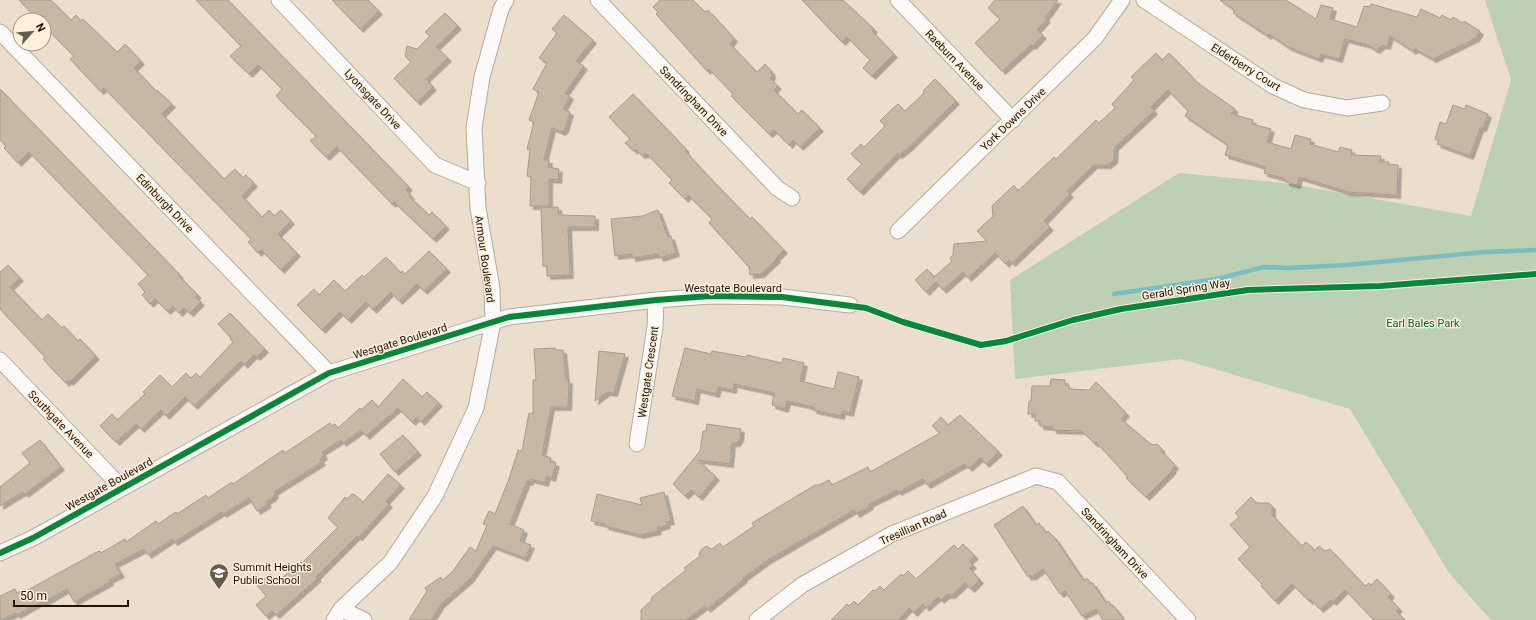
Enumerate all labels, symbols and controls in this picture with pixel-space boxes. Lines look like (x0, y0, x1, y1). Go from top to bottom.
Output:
north arrow (12, 12, 52, 52)
text: N (33, 21, 48, 34)
street label: Raeburn Avenue (922, 27, 987, 94)
street label: Elderberry Court (1209, 41, 1283, 94)
street label: Sandringham Drive (657, 64, 731, 139)
street label: Lyonsgate Drive (341, 67, 404, 132)
street label: York Downs Drive (978, 85, 1049, 154)
street label: Edinburgh Drive (133, 171, 196, 236)
street label: Armour Boulevard (472, 215, 497, 304)
street label: Gerald Spring Way (1141, 276, 1232, 303)
street label: Westgate Boulevard (684, 282, 782, 295)
park label: Earl Bales Park (1386, 317, 1460, 330)
street label: Westgate Boulevard (352, 321, 449, 362)
street label: Westgate Crescent (636, 325, 661, 419)
street label: Southgate Avenue (25, 388, 96, 461)
street label: Westgate Boulevard (63, 455, 155, 514)
street label: Sandringham Drive (1078, 505, 1151, 582)
street label: Tresillian Road (878, 507, 949, 548)
place label: Summit Heights Public School (233, 561, 312, 587)
school or university icon: Summit Heights Public School (208, 562, 230, 590)
scale bar (14, 582, 128, 608)
text: 50 m (20, 589, 47, 603)

